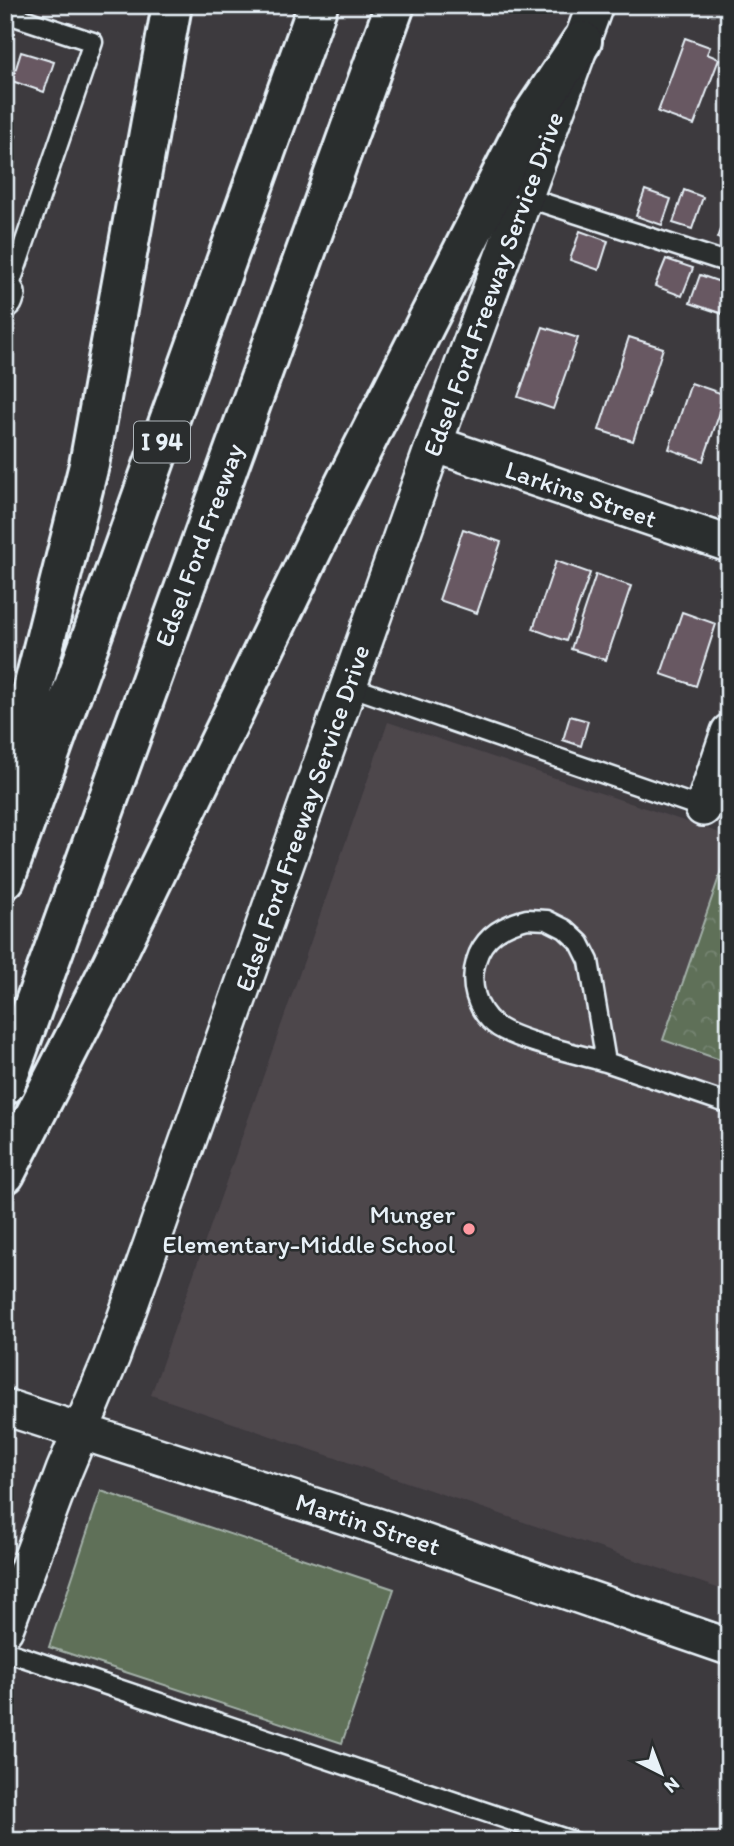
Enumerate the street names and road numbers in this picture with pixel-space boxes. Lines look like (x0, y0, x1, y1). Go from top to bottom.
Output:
street label: Edsel Ford Freeway Service Drive (416, 107, 570, 461)
road number: I 94 (134, 422, 190, 462)
street label: Edsel Ford Freeway (147, 439, 251, 651)
street label: Larkins Street (501, 453, 661, 535)
street label: Edsel Ford Freeway Service Drive (228, 640, 376, 996)
street label: Martin Street (292, 1486, 445, 1562)

